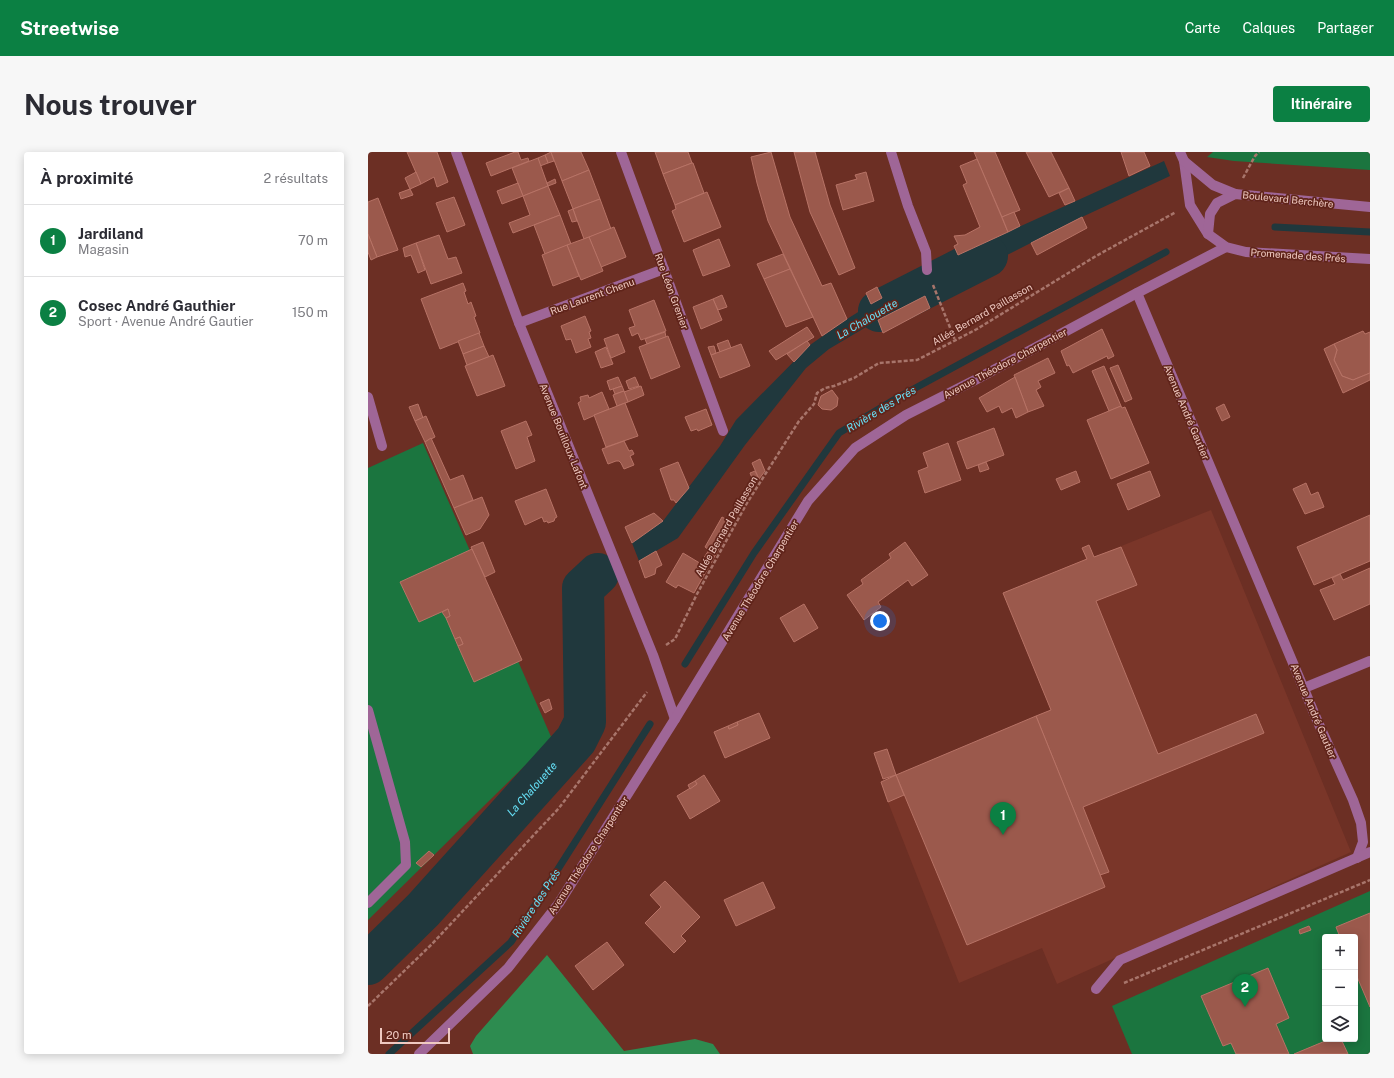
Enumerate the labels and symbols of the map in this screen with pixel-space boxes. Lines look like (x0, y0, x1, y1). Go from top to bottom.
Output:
street label: Boulevard Berchère (1242, 188, 1335, 210)
street label: Promenade des Prés (1250, 246, 1346, 264)
street label: Rue Léon Grenier (653, 251, 691, 331)
street label: Rue Laurent Chenu (548, 275, 636, 317)
street label: Allée Bernard Paillasson (930, 280, 1034, 348)
water label: La Chalouette (834, 297, 900, 341)
street label: Avenue Théodore Charpentier (941, 325, 1069, 401)
street label: Avenue André Gautier (1162, 363, 1212, 461)
street label: Avenue Bouilloux Lafont (537, 382, 591, 491)
water label: Rivière des Prés (844, 383, 918, 434)
street label: Allée Bernard Paillasson (692, 474, 760, 578)
street label: Avenue Théodore Charpentier (719, 518, 801, 642)
your location (870, 611, 890, 631)
street label: Avenue André Gautier (1289, 662, 1339, 760)
water label: La Chalouette (505, 759, 559, 818)
street label: Avenue Théodore Charpentier (545, 794, 631, 916)
pin: 1 (990, 802, 1016, 835)
water label: Rivière des Prés (510, 866, 563, 939)
pin: 2 (1232, 974, 1258, 1007)
scale bar (380, 1026, 450, 1045)

